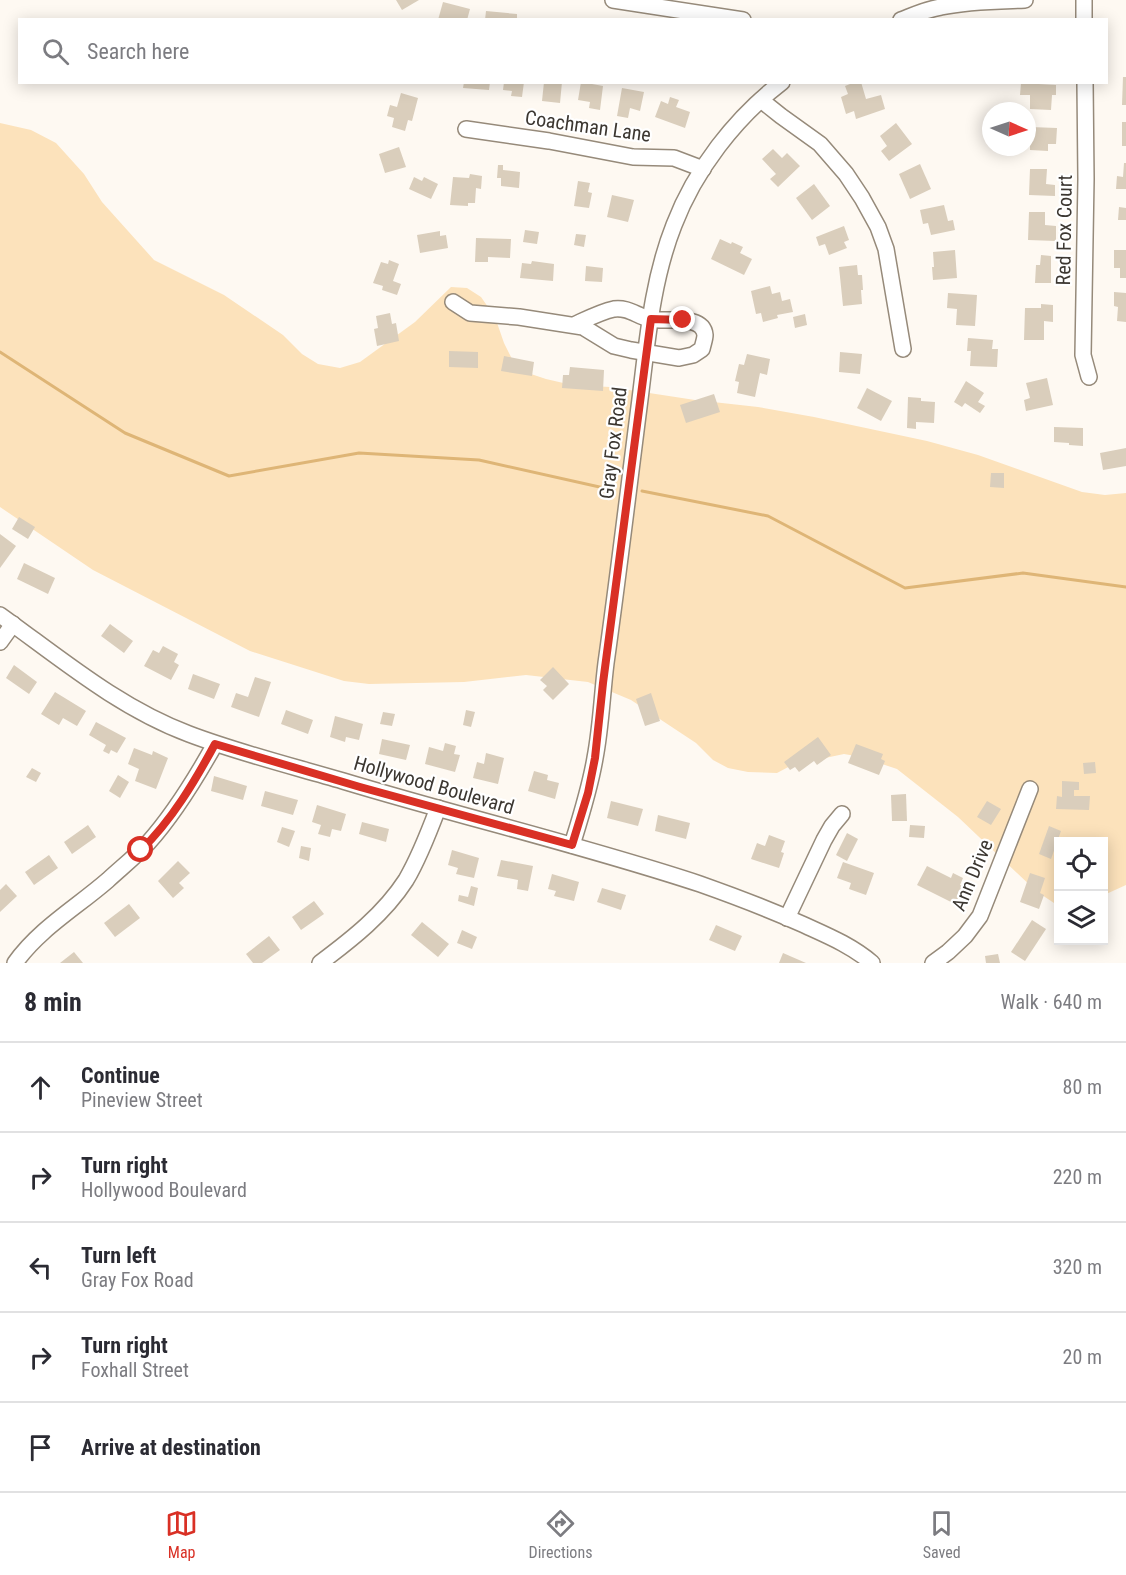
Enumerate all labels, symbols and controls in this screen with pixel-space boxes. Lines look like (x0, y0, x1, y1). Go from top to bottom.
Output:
search box (18, 18, 1108, 84)
icon: search (39, 35, 72, 68)
text: Search here (87, 39, 189, 64)
north arrow (982, 102, 1036, 156)
street label: Coachman Lane (523, 105, 653, 147)
street label: Red Fox Court (1051, 174, 1077, 286)
route end (669, 306, 695, 332)
street label: Gray Fox Road (594, 386, 632, 500)
street label: Hollywood Boulevard (351, 751, 517, 819)
route start (127, 836, 153, 862)
street label: Ann Drive (946, 836, 998, 914)
map controls (1054, 837, 1108, 945)
button: locate (1054, 837, 1108, 891)
button: layers (1054, 891, 1108, 945)
text: 8 min (24, 987, 82, 1017)
text: Walk · 640 m (1001, 990, 1102, 1014)
text: Continue (81, 1063, 160, 1088)
icon: ahead (24, 1071, 57, 1104)
text: 80 m (1063, 1075, 1102, 1099)
text: Pineview Street (81, 1088, 203, 1112)
text: Turn right (81, 1153, 168, 1178)
icon: right (24, 1161, 57, 1194)
text: 220 m (1053, 1165, 1102, 1189)
text: Hollywood Boulevard (81, 1178, 247, 1202)
text: Turn left (81, 1243, 156, 1268)
icon: left (24, 1251, 57, 1284)
text: 320 m (1053, 1255, 1102, 1279)
text: Gray Fox Road (81, 1268, 194, 1292)
text: Turn right (81, 1333, 168, 1358)
icon: right (24, 1341, 57, 1374)
text: 20 m (1063, 1345, 1102, 1369)
text: Foxhall Street (81, 1358, 189, 1382)
icon: arrive (24, 1431, 57, 1464)
text: Arrive at destination (81, 1435, 261, 1460)
tab: Map (165, 1507, 198, 1562)
tab: Directions (529, 1507, 592, 1562)
tab: Saved (923, 1507, 961, 1562)

